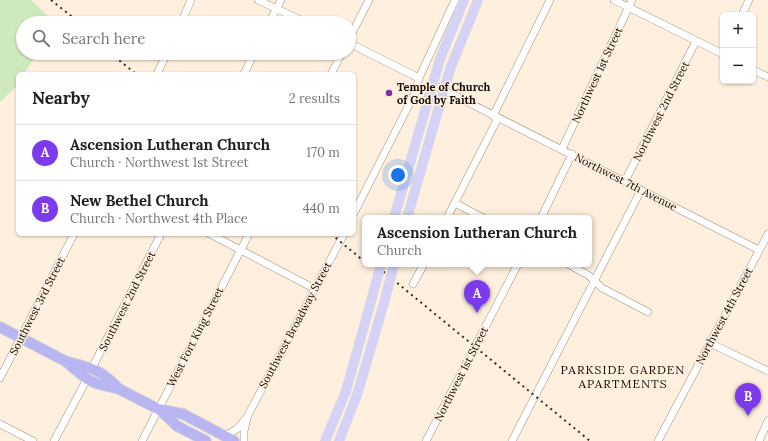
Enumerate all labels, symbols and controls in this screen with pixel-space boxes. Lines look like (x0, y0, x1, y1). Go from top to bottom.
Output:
map controls (720, 12, 756, 84)
button: + (720, 12, 756, 48)
search box (16, 16, 356, 60)
street label: Northwest 1st Street (569, 24, 626, 125)
icon: search (30, 27, 52, 49)
text: Search here (62, 29, 145, 48)
button: − (720, 48, 756, 84)
street label: Northwest 2nd Street (630, 58, 693, 163)
place label: Temple of Church of God by Faith (397, 80, 491, 107)
text: Nearby (32, 87, 90, 109)
marker: Temple of Church of God by Faith (384, 88, 394, 98)
text: 2 results (289, 90, 340, 107)
text: Ascension Lutheran Church (70, 135, 270, 154)
text: A (41, 144, 49, 161)
text: 170 m (306, 144, 340, 161)
street label: Northwest 7th Avenue (572, 150, 680, 214)
text: Church · Northwest 1st Street (70, 154, 249, 171)
your location (388, 165, 408, 185)
text: New Bethel Church (70, 191, 209, 210)
text: B (41, 200, 49, 217)
text: 440 m (303, 200, 340, 217)
text: Church · Northwest 4th Place (70, 210, 248, 227)
popup (362, 215, 592, 267)
text: Ascension Lutheran Church (377, 223, 577, 242)
text: Church (377, 242, 422, 259)
street label: Southwest 2nd Street (96, 248, 159, 353)
street label: Southwest 3rd Street (6, 254, 68, 357)
street label: Southwest Broadway Street (256, 259, 335, 391)
street label: Northwest 4th Street (692, 264, 756, 367)
pin: A (464, 280, 490, 313)
street label: West Fort King Street (164, 284, 227, 389)
street label: Northwest 1st Street (431, 324, 491, 424)
district label: PARKSIDE GARDEN APARTMENTS (561, 362, 685, 391)
pin: B (735, 383, 761, 416)

